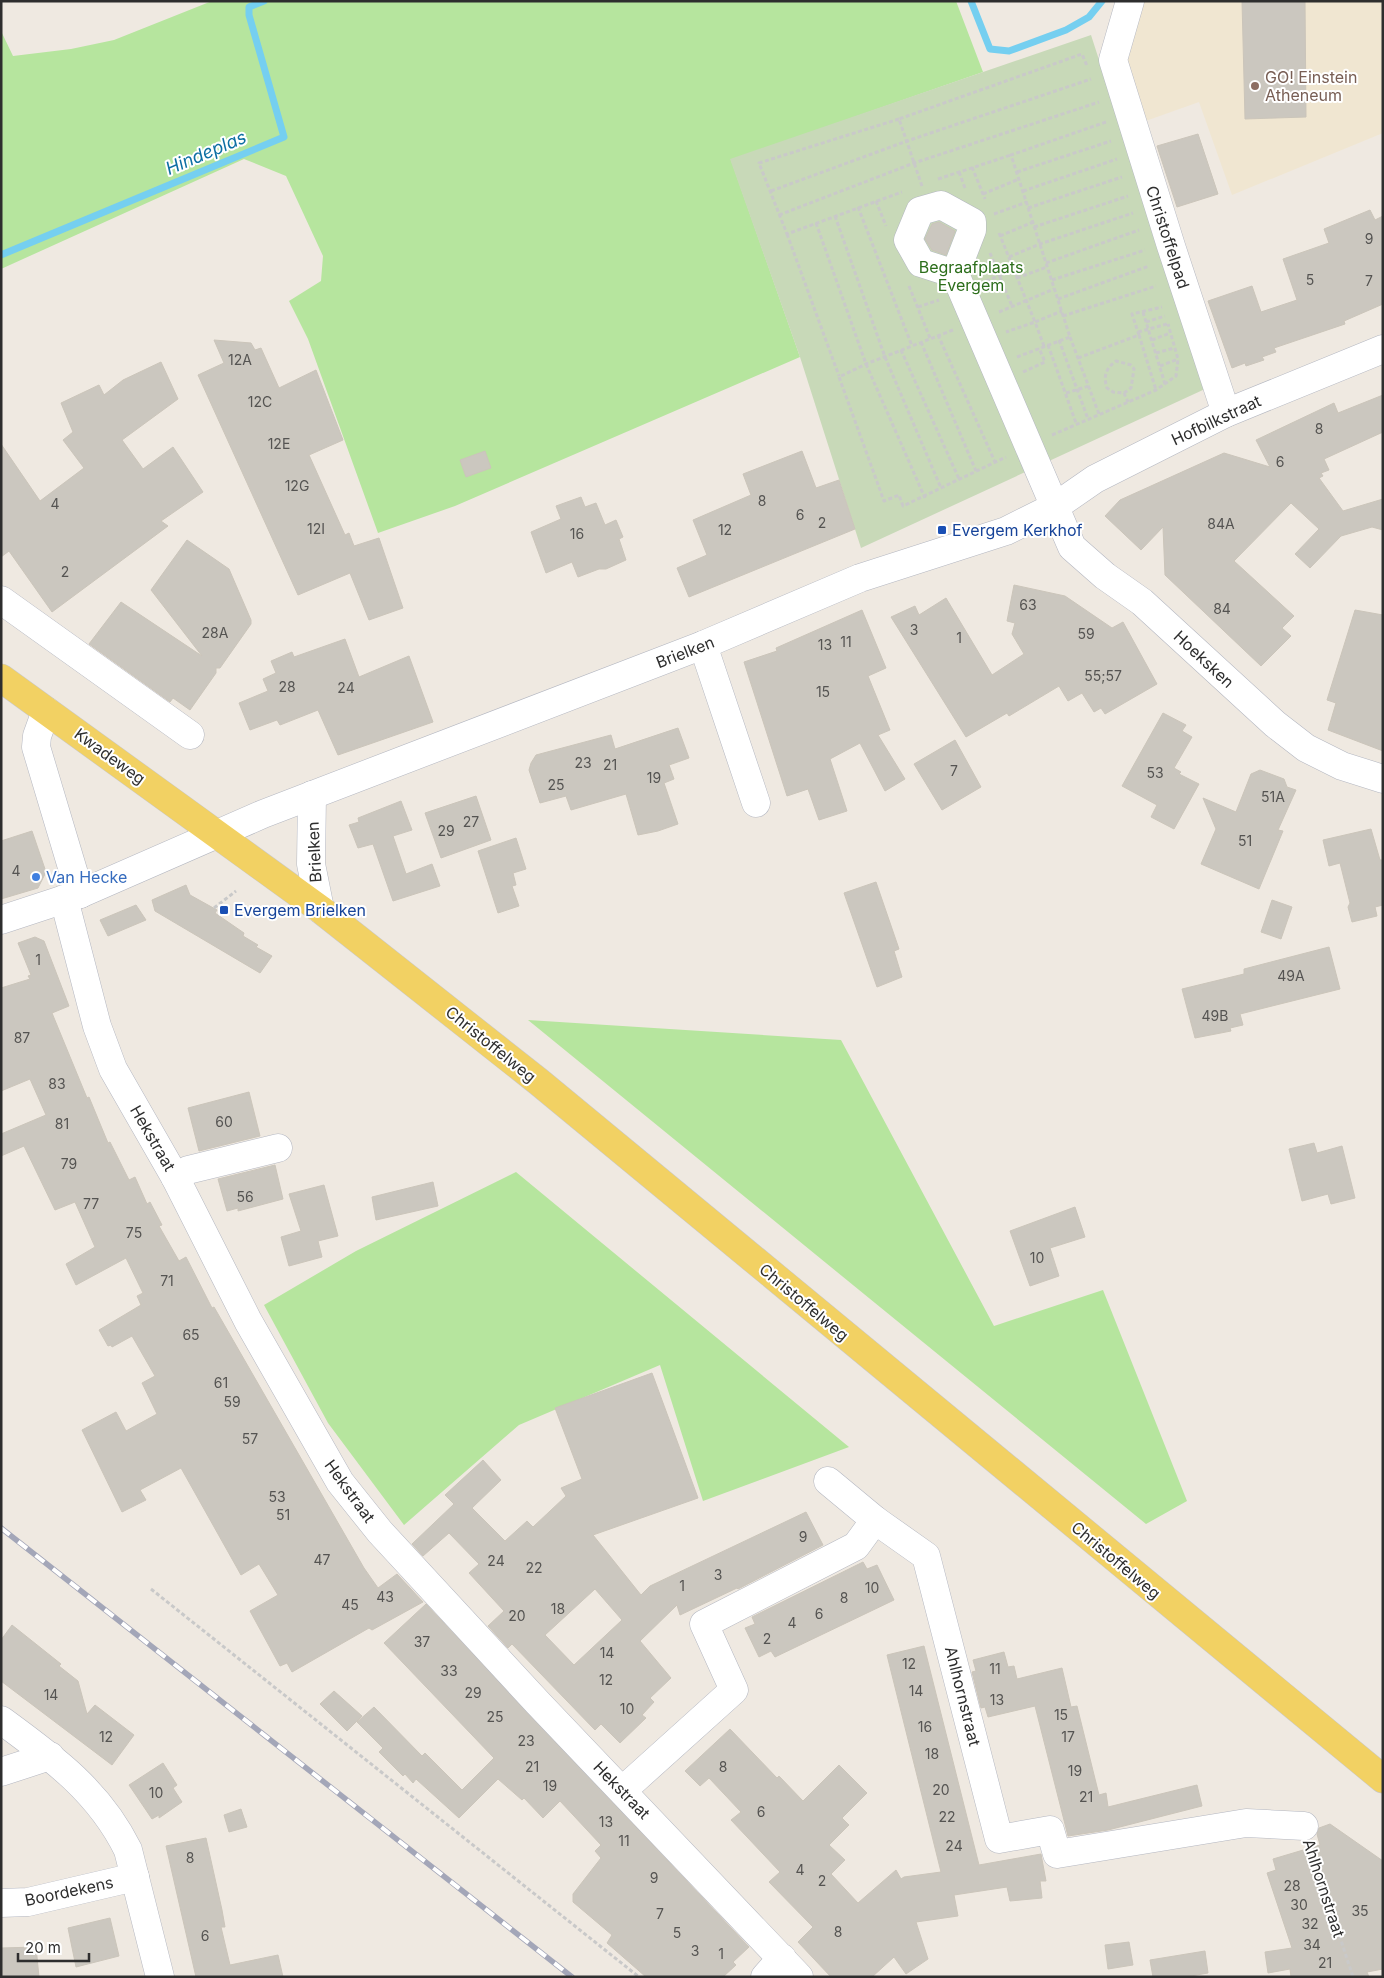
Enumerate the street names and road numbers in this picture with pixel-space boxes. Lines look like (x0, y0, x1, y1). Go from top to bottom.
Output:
street label: Christoffelpad (1142, 183, 1194, 291)
street label: Hofbilkstraat (1168, 391, 1264, 449)
street label: Hoeksken (1170, 626, 1238, 692)
street label: Brielken (653, 632, 717, 672)
street label: Kwadeweg (71, 724, 149, 788)
street label: Brielken (302, 821, 326, 883)
street label: Christoffelweg (442, 1002, 540, 1086)
street label: Hekstraat (126, 1101, 180, 1175)
street label: Christoffelweg (755, 1259, 853, 1345)
street label: Hekstraat (320, 1456, 380, 1526)
street label: Christoffelweg (1067, 1517, 1165, 1603)
street label: Ahlhornstraat (941, 1644, 985, 1748)
street label: Hekstraat (589, 1757, 655, 1823)
street label: Ahlhornstraat (1299, 1836, 1349, 1940)
street label: Boordekens (23, 1872, 115, 1910)

